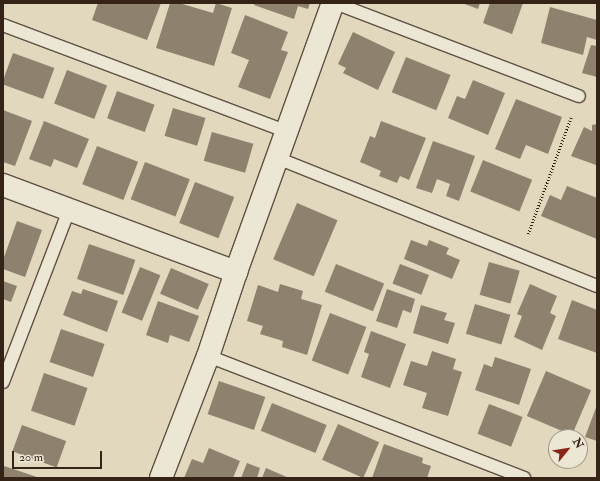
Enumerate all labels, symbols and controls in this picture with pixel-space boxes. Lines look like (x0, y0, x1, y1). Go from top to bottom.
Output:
north arrow (548, 429, 588, 469)
text: N (570, 436, 586, 451)
scale bar (14, 443, 104, 469)
text: 20 m (19, 450, 43, 465)

